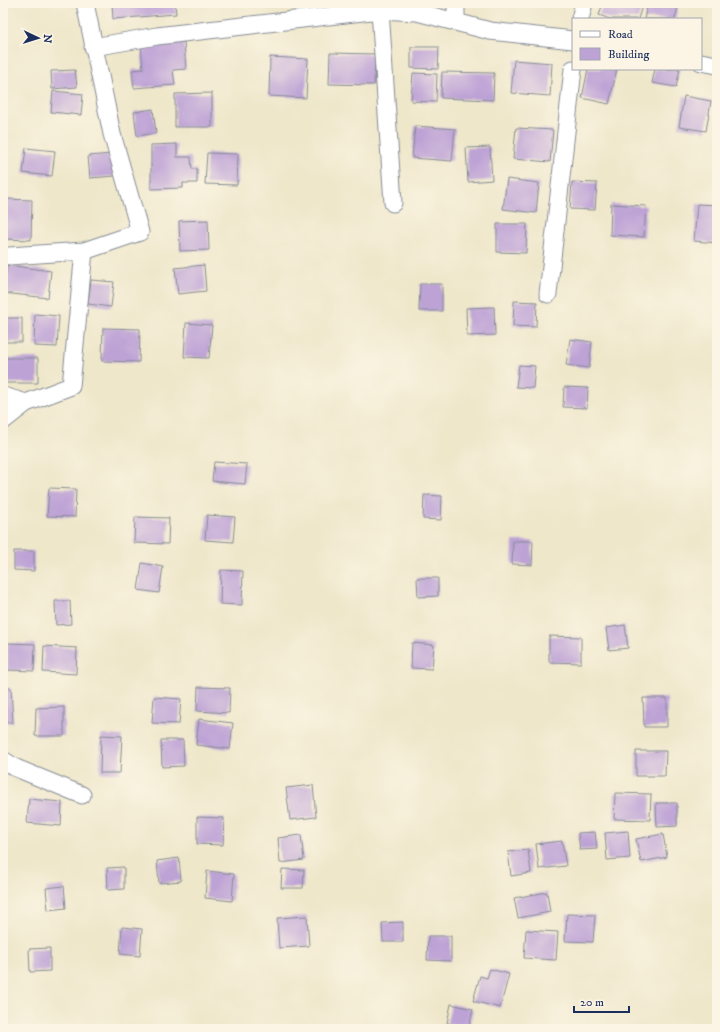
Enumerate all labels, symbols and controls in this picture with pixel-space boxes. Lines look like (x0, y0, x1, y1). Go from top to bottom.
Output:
north arrow (18, 18, 58, 58)
legend (572, 18, 702, 70)
text: Road (608, 27, 633, 42)
text: N (40, 34, 54, 44)
text: Building (608, 47, 649, 62)
scale bar (574, 988, 629, 1014)
text: 20 m (580, 995, 604, 1010)

